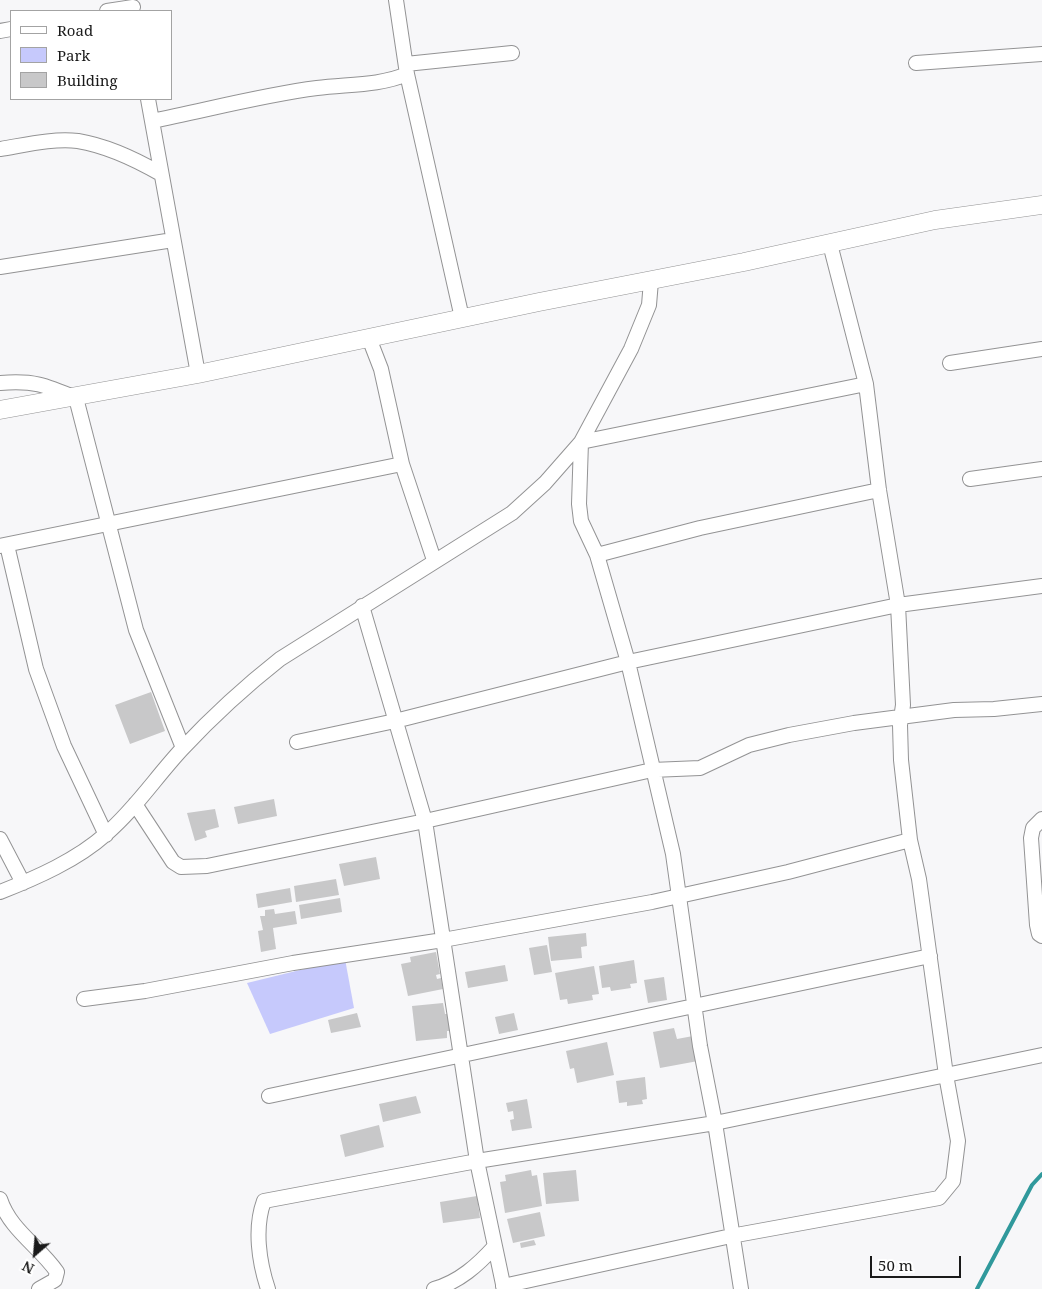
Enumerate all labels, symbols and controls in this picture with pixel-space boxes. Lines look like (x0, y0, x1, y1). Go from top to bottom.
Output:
legend (10, 10, 172, 100)
text: Road (57, 20, 93, 40)
text: Park (57, 45, 90, 65)
text: Building (57, 70, 118, 90)
north arrow (10, 1229, 60, 1279)
scale bar (872, 1246, 963, 1278)
text: 50 m (878, 1255, 913, 1275)
text: N (19, 1257, 37, 1279)

